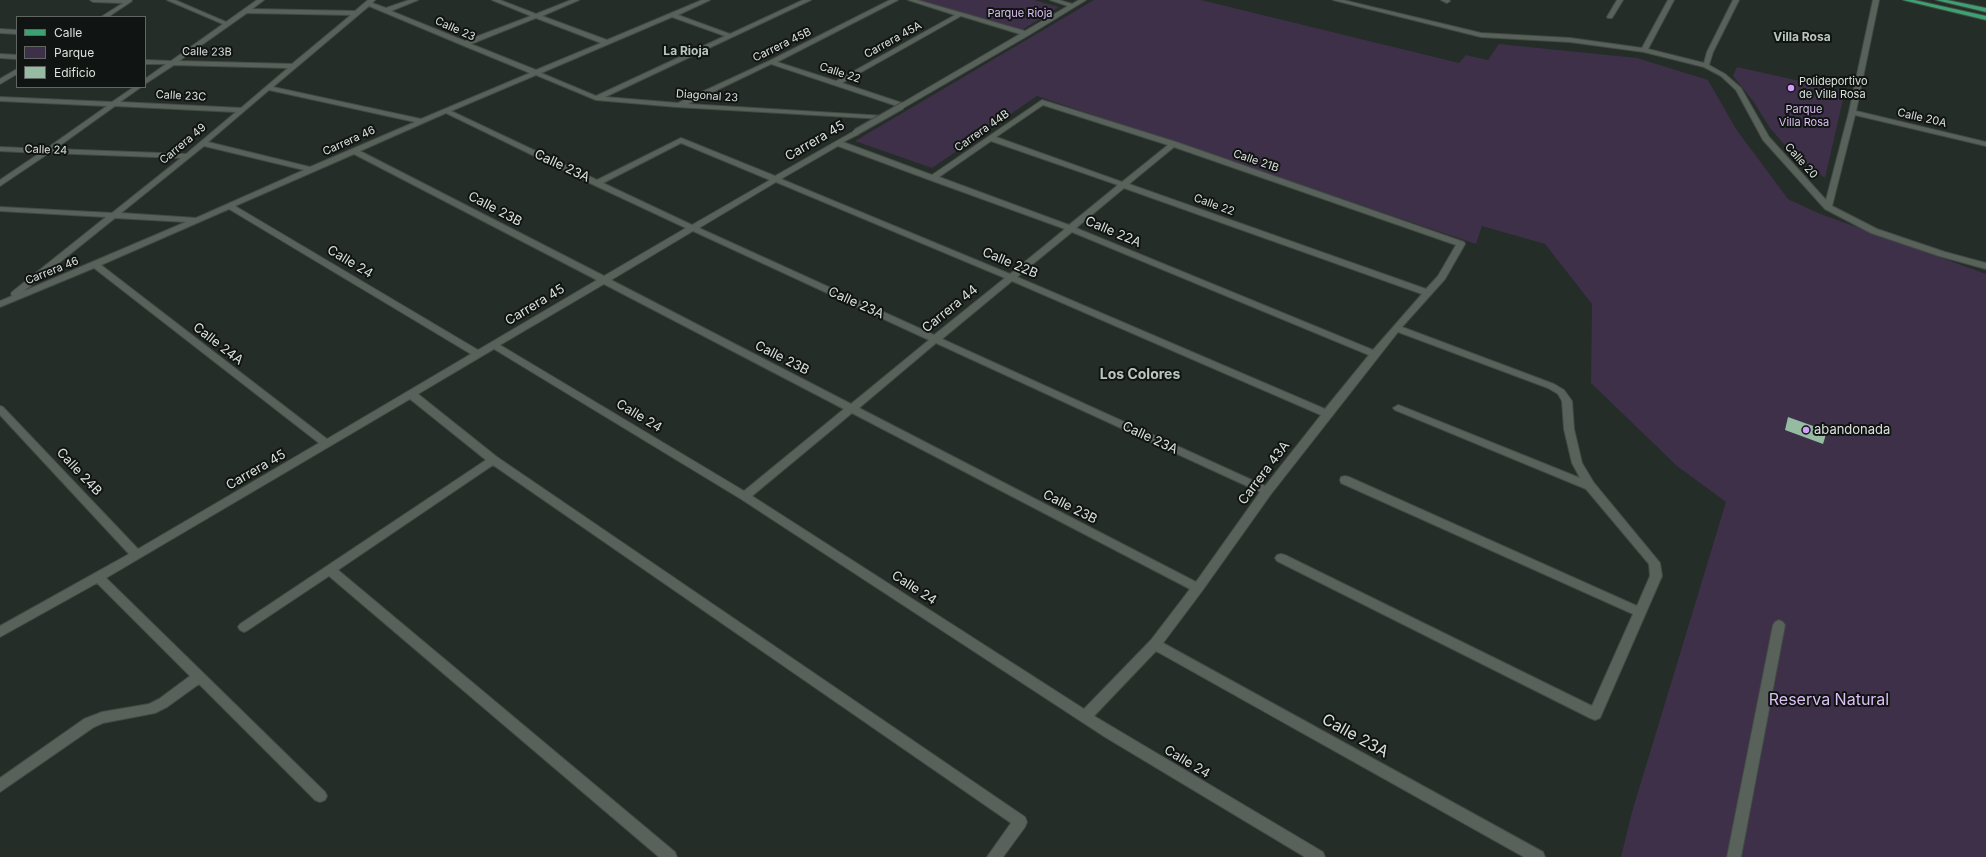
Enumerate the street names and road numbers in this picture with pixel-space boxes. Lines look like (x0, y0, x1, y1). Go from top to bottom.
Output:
street label: Calle 23 (433, 14, 477, 44)
street label: Carrera 45A (862, 19, 924, 61)
street label: Carrera 45B (751, 25, 813, 65)
street label: Calle 23B (182, 45, 232, 59)
street label: Calle 22 (818, 60, 862, 86)
street label: Diagonal 23 (676, 87, 738, 105)
street label: Calle 23C (155, 88, 207, 104)
street label: Calle 20A (1896, 106, 1948, 130)
street label: Carrera 44B (952, 107, 1012, 155)
street label: Carrera 45 (782, 118, 848, 164)
street label: Carrera 49 (157, 121, 209, 167)
street label: Carrera 46 (321, 124, 377, 158)
street label: Calle 20 (1782, 141, 1820, 181)
street label: Calle 24 (24, 143, 68, 157)
street label: Calle 23A (532, 146, 592, 186)
street label: Calle 21B (1231, 147, 1281, 175)
street label: Calle 23B (465, 188, 525, 230)
street label: Calle 22 (1192, 192, 1236, 218)
street label: Calle 22A (1083, 213, 1143, 251)
street label: Calle 24 (324, 242, 376, 282)
street label: Calle 22B (980, 244, 1040, 282)
street label: Carrera 46 (23, 254, 81, 288)
street label: Carrera 45 (503, 281, 567, 329)
street label: Carrera 44 (919, 282, 981, 336)
street label: Calle 23A (826, 284, 886, 322)
street label: Calle 24A (190, 320, 246, 368)
street label: Calle 23B (752, 338, 812, 378)
street label: Calle 24 (613, 396, 665, 436)
street label: Calle 23A (1120, 418, 1180, 458)
street label: Carrera 43A (1235, 438, 1293, 508)
street label: Calle 24B (53, 445, 105, 499)
street label: Carrera 45 (223, 447, 289, 493)
street label: Calle 23B (1040, 487, 1100, 527)
street label: Calle 24 (889, 568, 939, 608)
street label: Calle 23A (1318, 710, 1392, 762)
street label: Calle 24 (1161, 742, 1213, 782)

